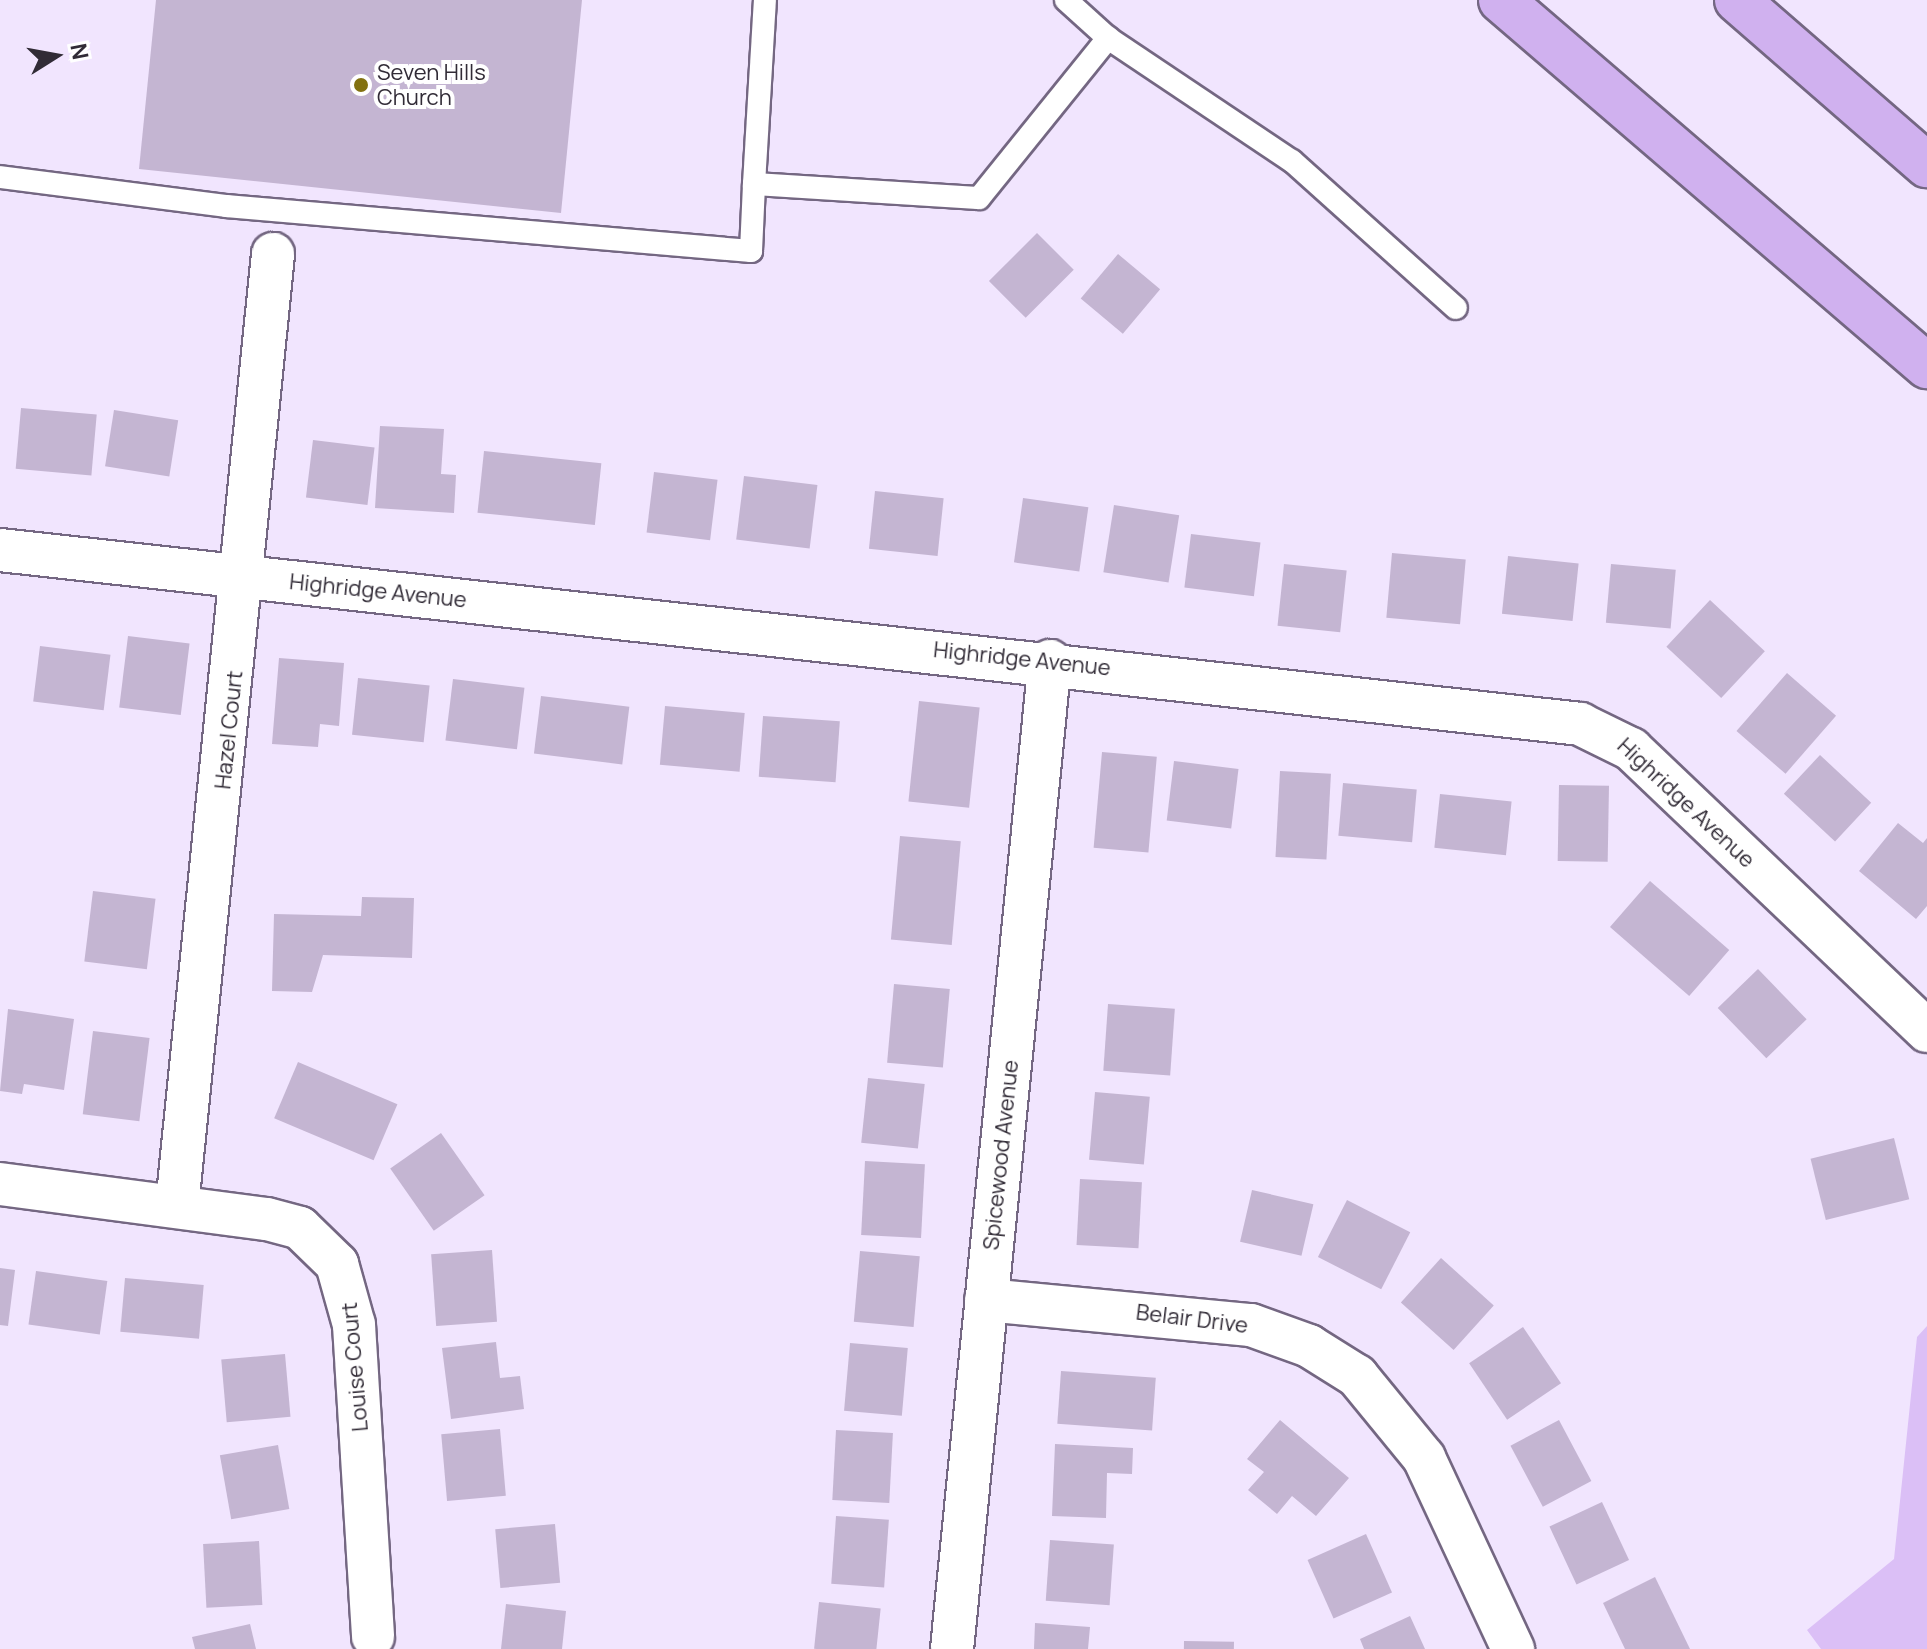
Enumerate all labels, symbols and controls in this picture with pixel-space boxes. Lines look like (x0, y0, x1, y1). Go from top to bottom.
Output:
north arrow (16, 16, 96, 96)
text: N (63, 41, 96, 62)
place label: Seven Hills Church (377, 59, 486, 110)
marker: Seven Hills Church (352, 76, 370, 94)
street label: Highridge Avenue (288, 569, 468, 613)
street label: Highridge Avenue (932, 637, 1112, 681)
street label: Hazel Court (210, 669, 248, 791)
street label: Highridge Avenue (1612, 733, 1760, 873)
street label: Spicewood Avenue (978, 1059, 1024, 1251)
street label: Belair Drive (1135, 1299, 1249, 1339)
street label: Louise Court (336, 1301, 374, 1433)

